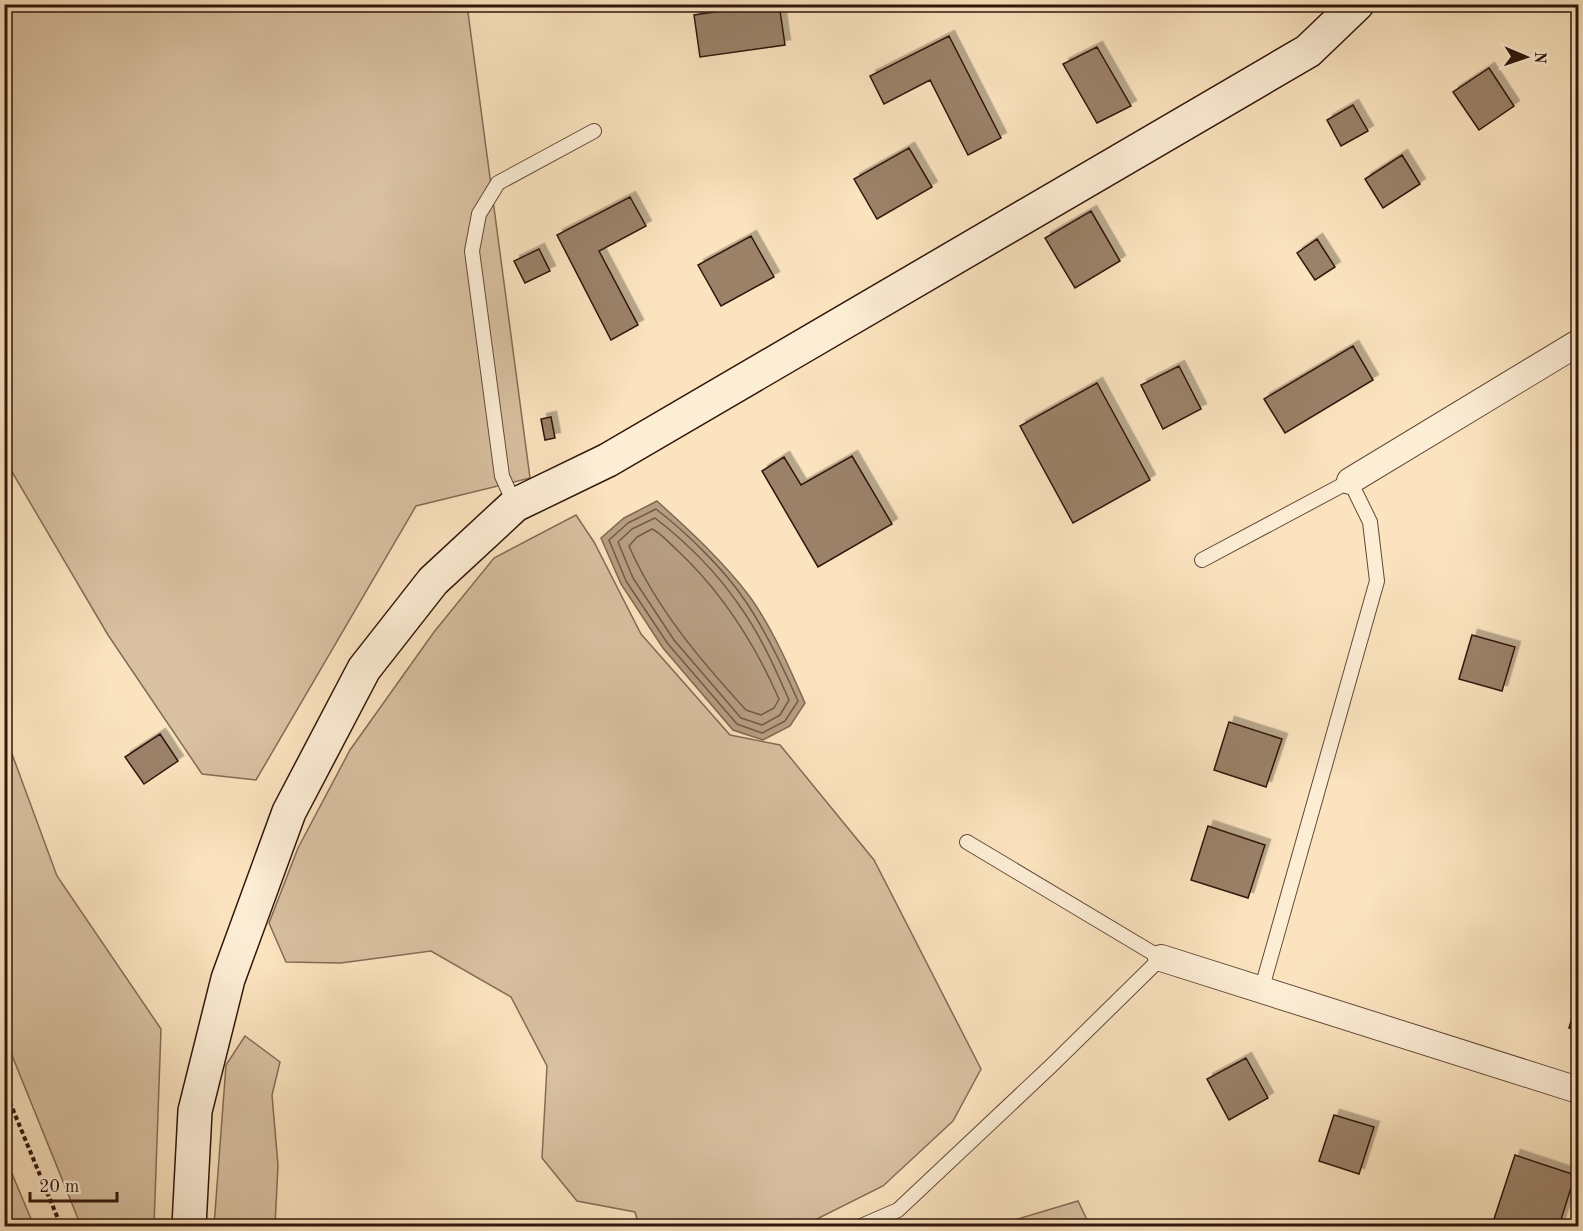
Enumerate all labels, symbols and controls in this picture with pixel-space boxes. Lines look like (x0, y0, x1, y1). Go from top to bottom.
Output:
north arrow (1496, 27, 1556, 87)
text: N (1531, 51, 1547, 65)
scale bar (30, 1165, 117, 1203)
text: 20 m (39, 1178, 79, 1196)

